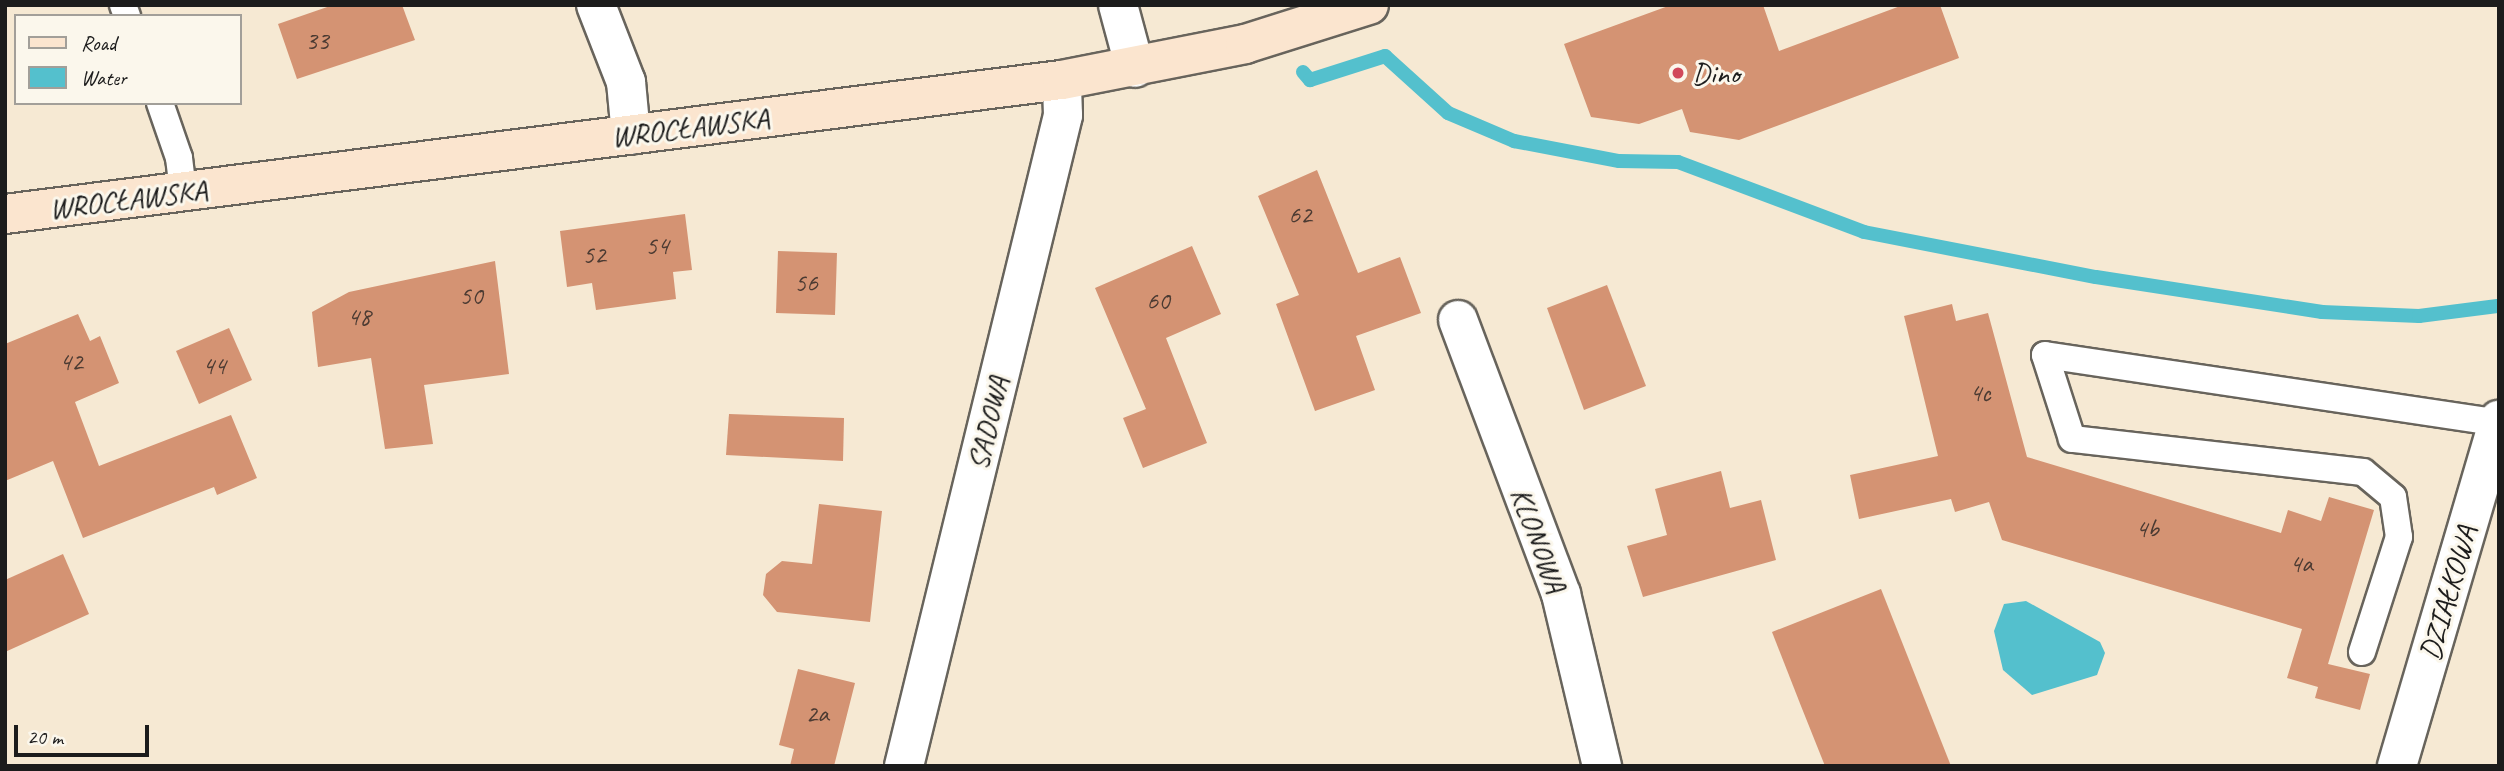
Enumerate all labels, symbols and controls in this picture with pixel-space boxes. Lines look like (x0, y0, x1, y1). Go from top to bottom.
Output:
legend (14, 14, 242, 105)
house number: 33 (305, 25, 329, 57)
text: Road (81, 30, 116, 56)
place label: Dino (1692, 55, 1739, 91)
text: Water (81, 65, 127, 91)
marker: Dino (1670, 65, 1686, 81)
street label: WROCŁAWSKA (609, 99, 771, 155)
street label: WROCŁAWSKA (47, 171, 209, 227)
house number: 62 (1288, 199, 1312, 231)
house number: 54 (645, 230, 669, 262)
house number: 52 (582, 239, 606, 271)
house number: 56 (794, 267, 818, 299)
house number: 50 (459, 280, 483, 312)
house number: 60 (1146, 285, 1170, 317)
house number: 48 (347, 301, 371, 333)
house number: 42 (59, 346, 83, 378)
house number: 44 (202, 350, 226, 382)
street label: SADOWA (959, 373, 1017, 473)
house number: 4c (1970, 377, 1990, 409)
street label: KLONOWA (1503, 482, 1575, 598)
house number: 4b (2135, 513, 2159, 545)
street label: DZIAŁKOWA (2412, 522, 2484, 664)
house number: 4a (2289, 548, 2313, 580)
house number: 2a (805, 698, 829, 730)
scale bar (18, 712, 152, 756)
text: 20 m (27, 724, 63, 750)

